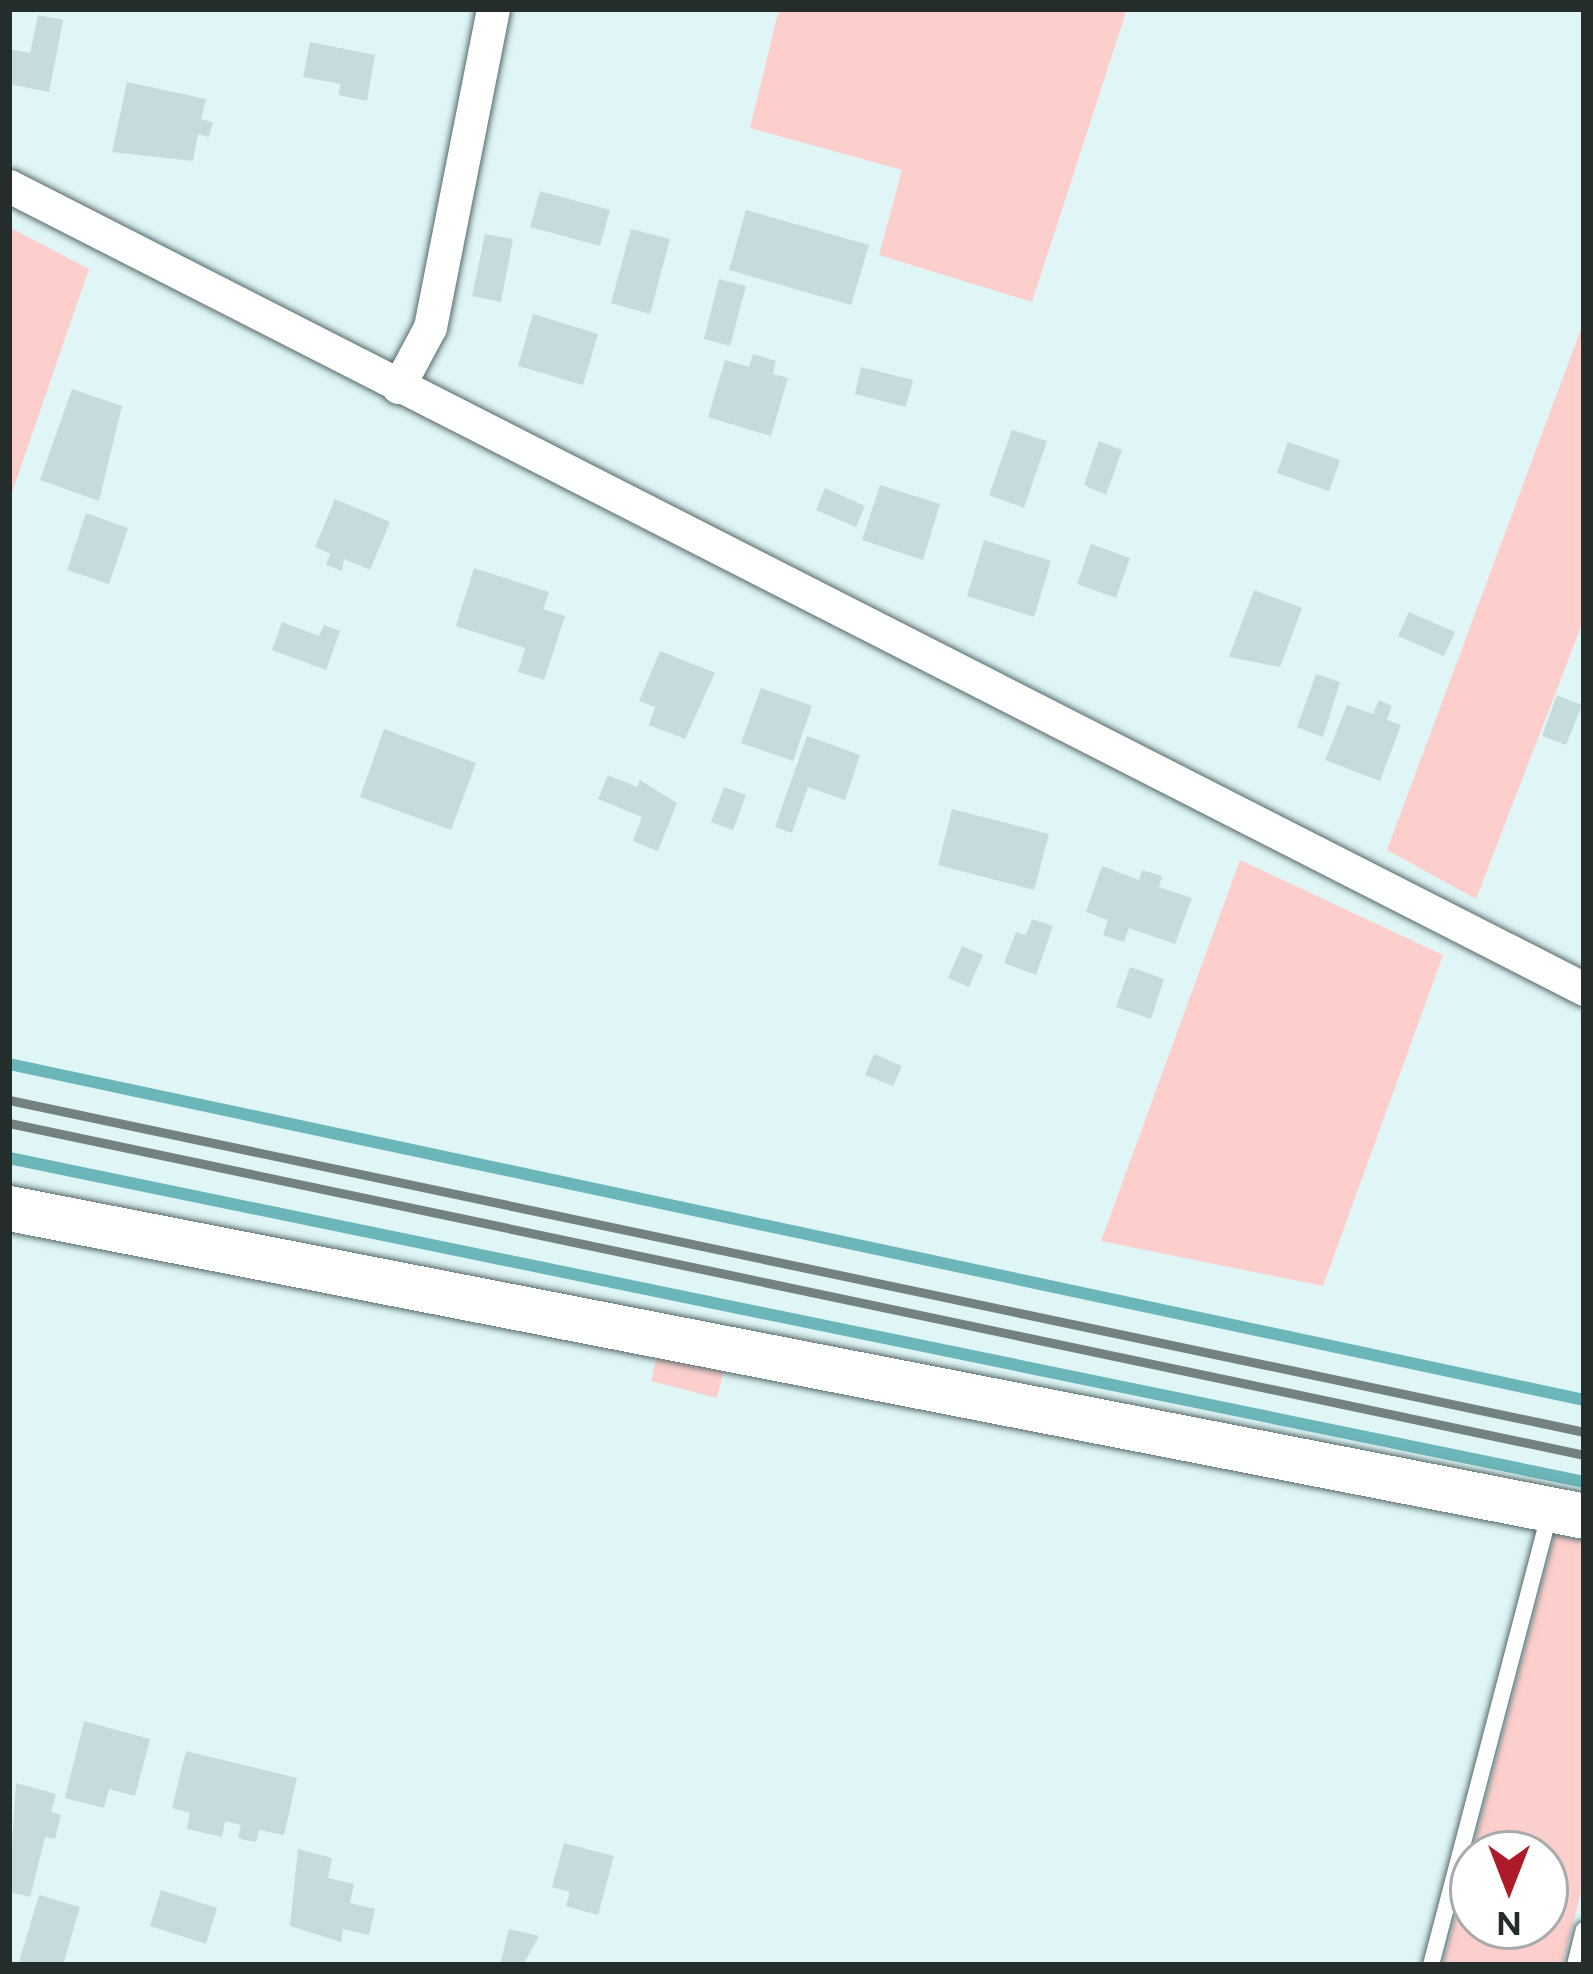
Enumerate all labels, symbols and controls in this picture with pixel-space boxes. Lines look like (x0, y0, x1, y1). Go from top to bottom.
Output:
north arrow (1449, 1830, 1569, 1950)
text: N (1496, 1904, 1522, 1943)

